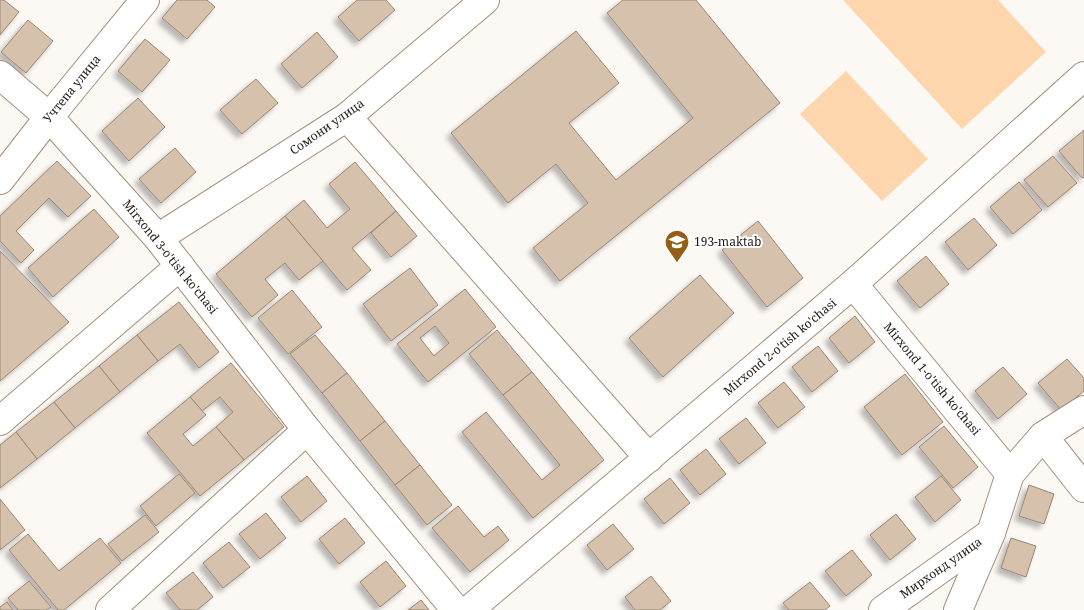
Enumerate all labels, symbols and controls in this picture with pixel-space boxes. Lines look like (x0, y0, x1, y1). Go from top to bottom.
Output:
street label: Учтепа улица (39, 51, 104, 126)
street label: Сомони улица (286, 94, 368, 159)
street label: Mirxond 3-o'tish ko'chasi (119, 196, 222, 318)
school or university icon: 193-maktab (664, 229, 690, 263)
place label: 193-maktab (694, 233, 761, 250)
street label: Mirxond 2-o'tish ko'chasi (720, 294, 840, 399)
street label: Mirxond 1-o'tish ko'chasi (880, 319, 985, 439)
street label: Мирхонд улица (896, 533, 985, 602)

